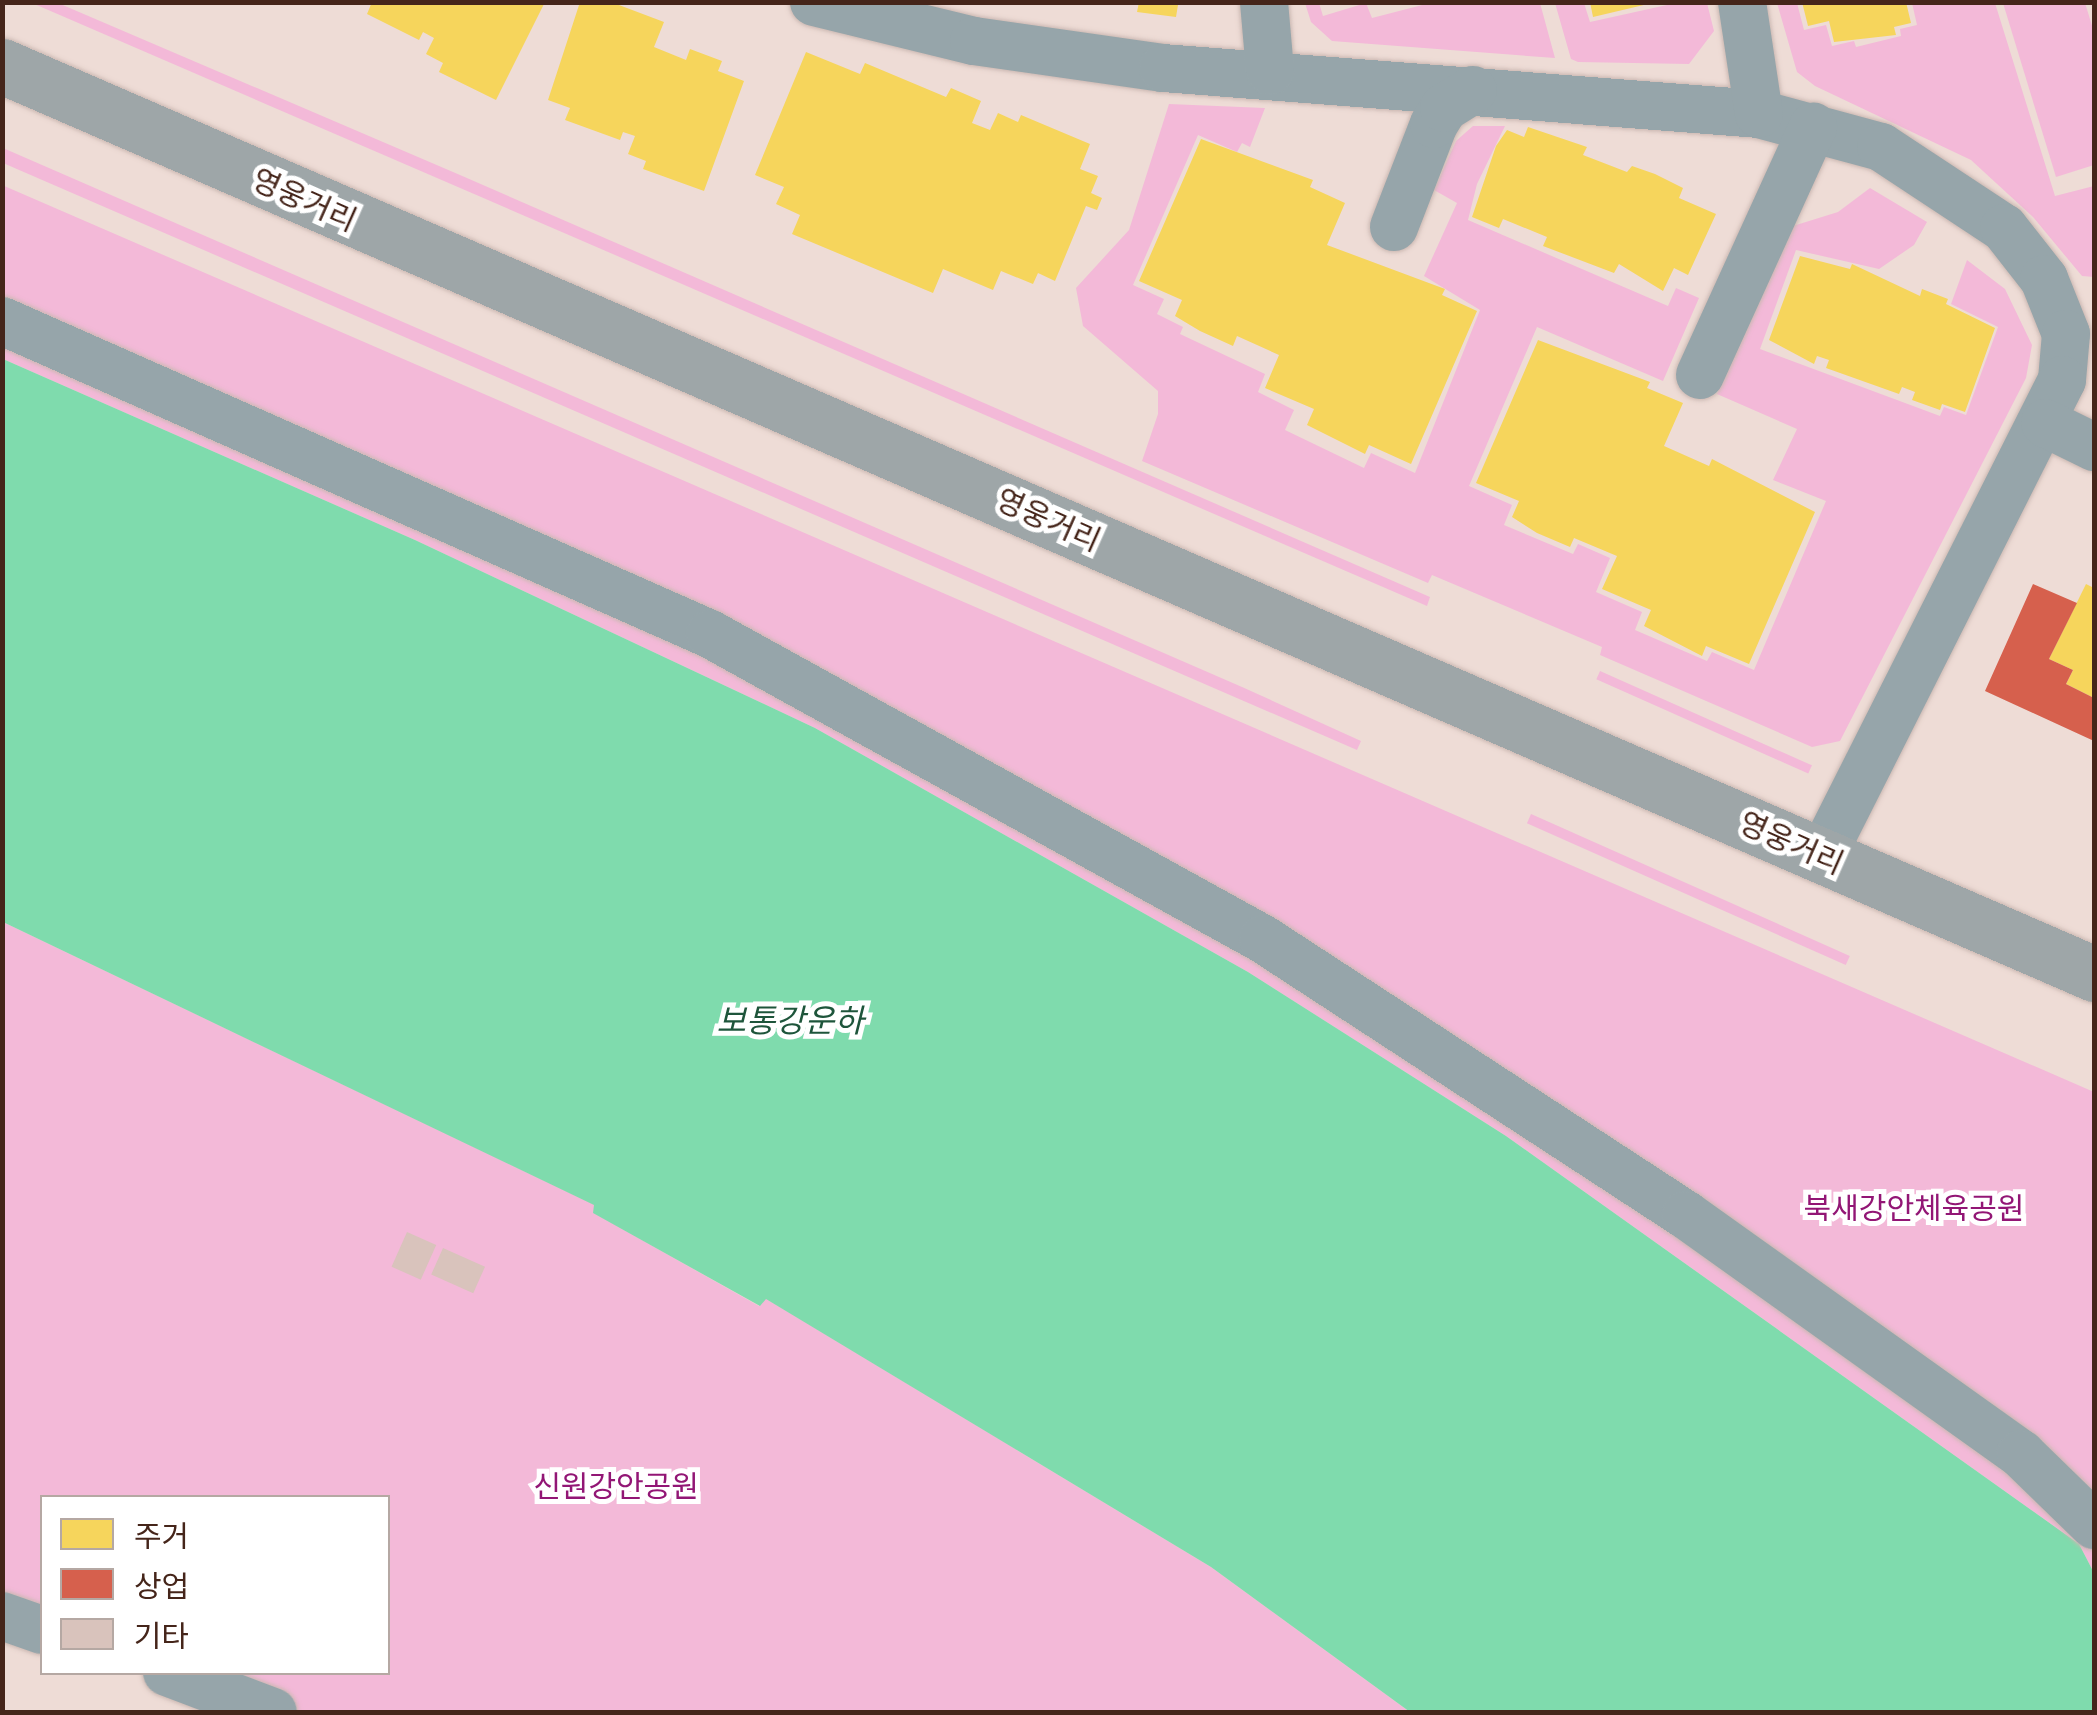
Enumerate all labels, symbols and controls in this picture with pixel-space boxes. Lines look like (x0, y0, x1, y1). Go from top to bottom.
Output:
street label: 영웅거리 (247, 160, 363, 238)
street label: 영웅거리 (991, 480, 1107, 558)
street label: 영웅거리 (1734, 803, 1850, 881)
water label: 보통강운하 (716, 1000, 864, 1038)
park label: 북새강안체육공원 (1804, 1189, 2024, 1225)
park label: 신원강안공원 (533, 1467, 699, 1503)
legend (40, 1495, 390, 1675)
text: 주거 (134, 1517, 189, 1553)
text: 상업 (134, 1567, 189, 1603)
text: 기타 (134, 1617, 189, 1653)

